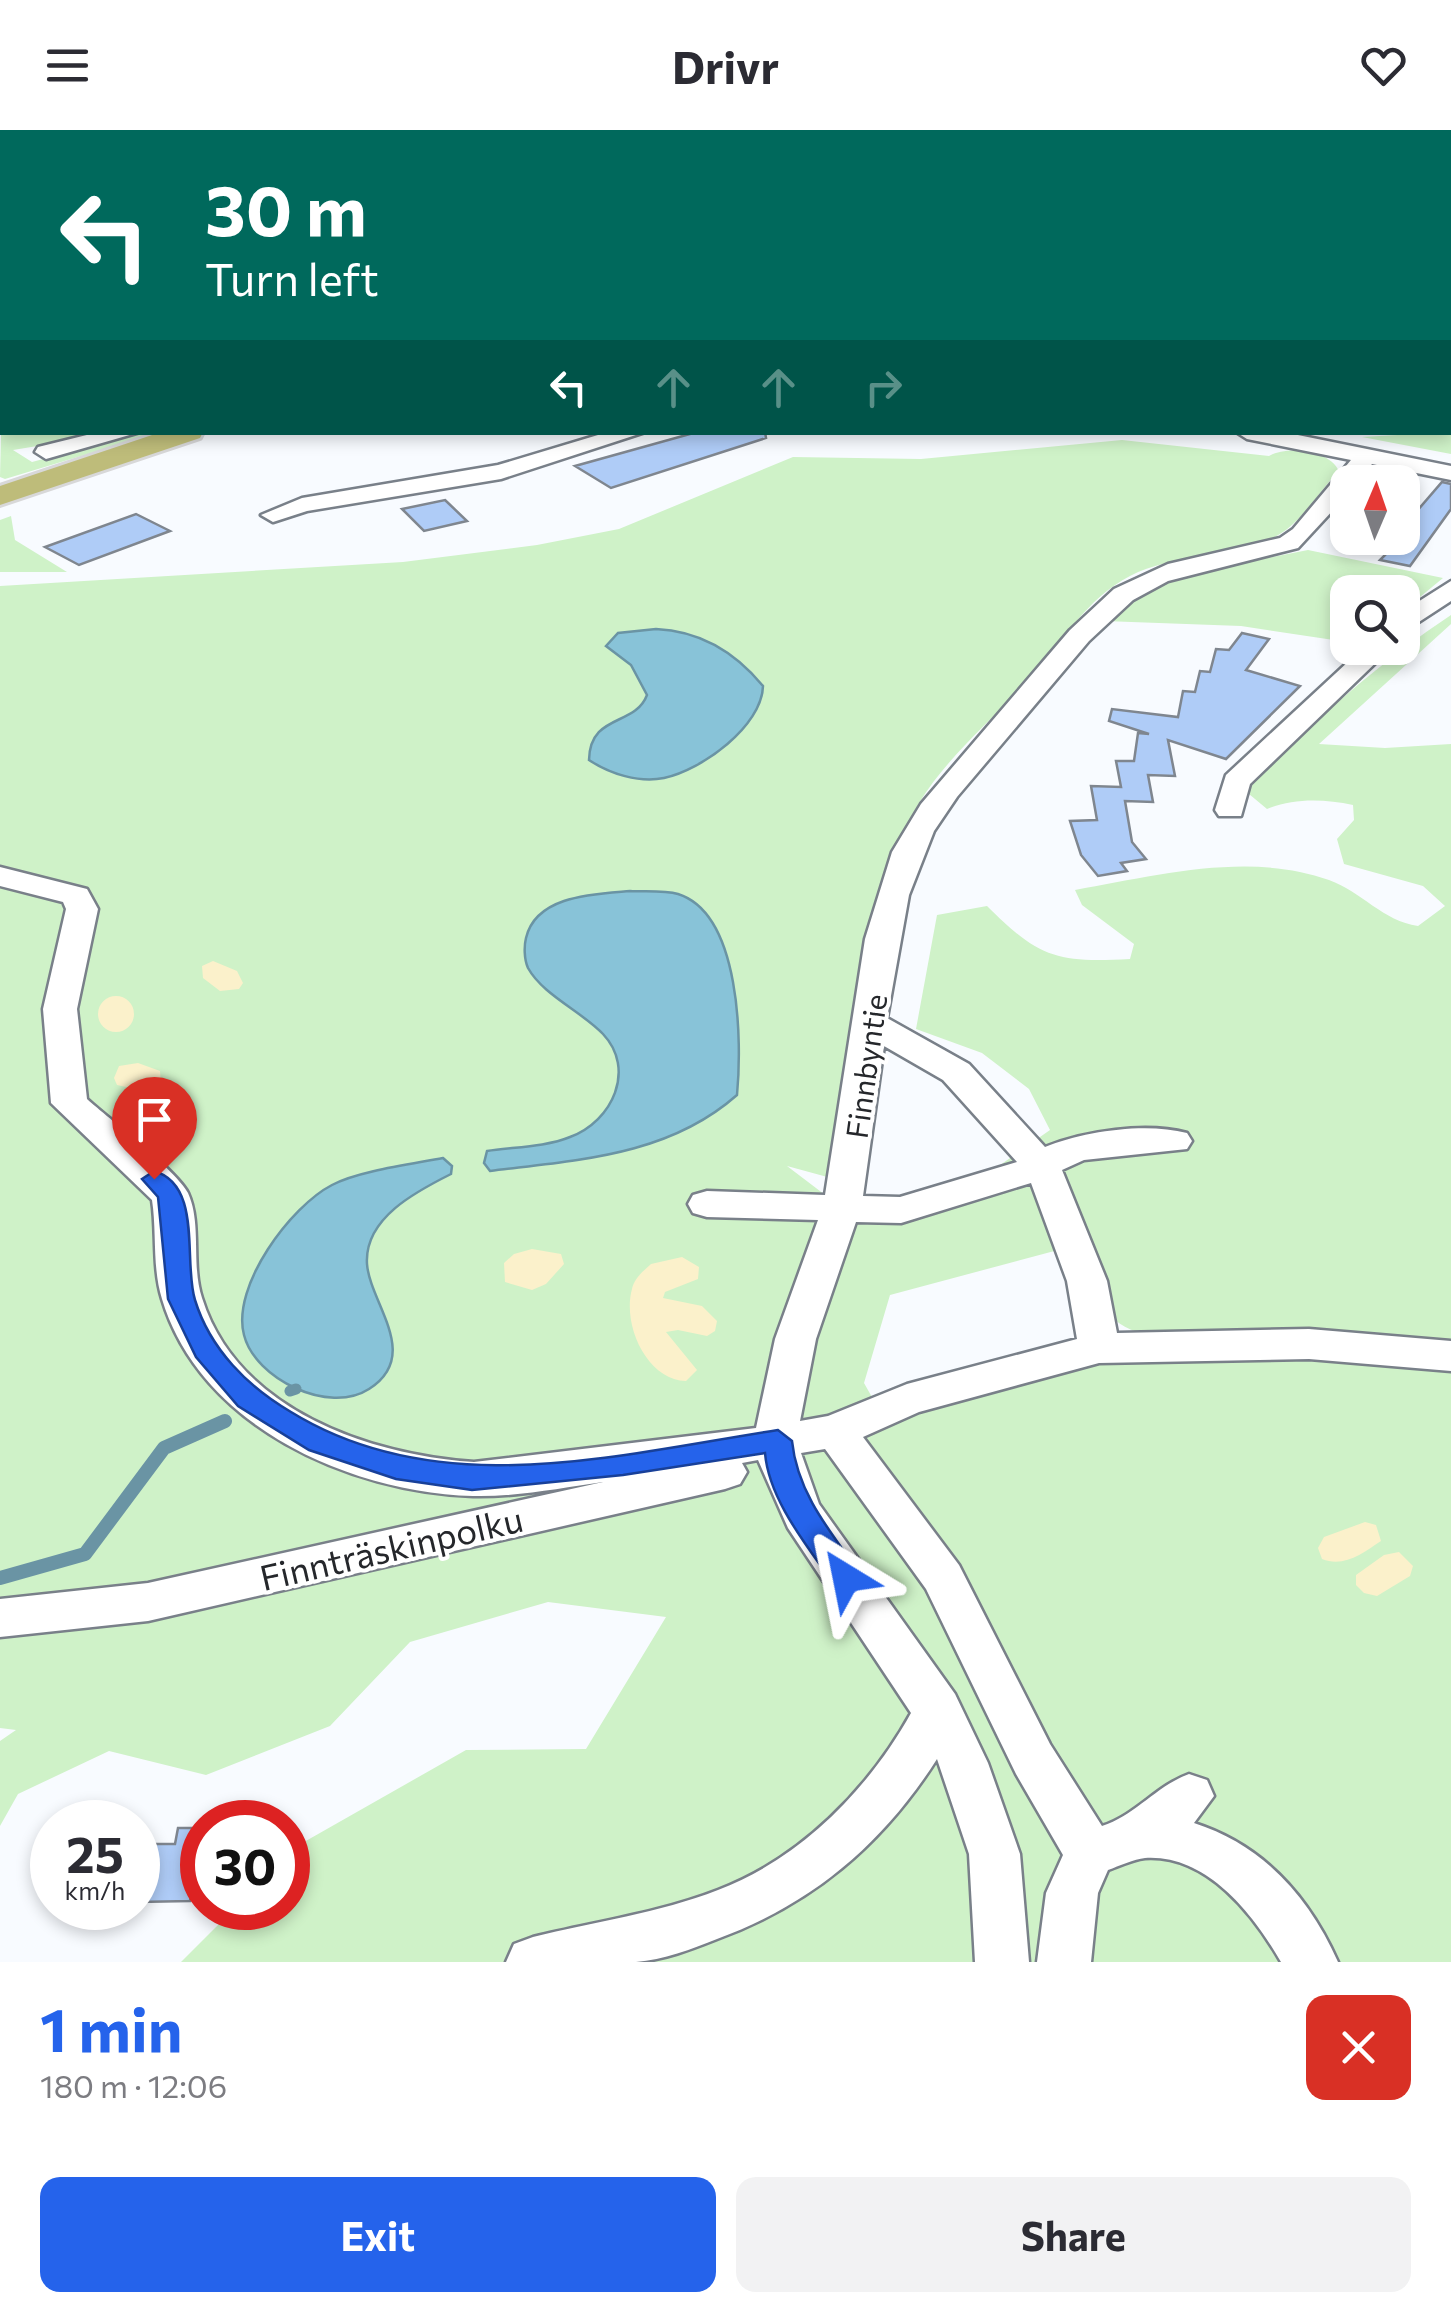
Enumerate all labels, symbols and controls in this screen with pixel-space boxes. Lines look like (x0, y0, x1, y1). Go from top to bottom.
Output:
icon: menu (40, 38, 95, 93)
text: Drivr (672, 38, 779, 93)
icon: heart (1356, 38, 1411, 93)
text: 30 m (205, 165, 367, 250)
icon: left (40, 170, 170, 300)
text: Turn left (205, 250, 379, 305)
icon: left (541, 360, 596, 415)
icon: ahead (646, 360, 701, 415)
icon: ahead (751, 360, 806, 415)
icon: right (856, 360, 911, 415)
north arrow (1330, 465, 1420, 555)
map controls (1330, 465, 1420, 665)
button: search (1330, 575, 1420, 665)
street label: Finnbyntie (837, 992, 893, 1140)
pin (112, 1077, 197, 1180)
icon: arrive (127, 1092, 182, 1147)
street label: Finnträskinpolku (255, 1496, 527, 1598)
position arrow (794, 1526, 898, 1630)
speed limit sign: 30 (180, 1800, 310, 1930)
text: 25 (66, 1822, 124, 1883)
text: km/h (65, 1875, 125, 1905)
text: 1 min (40, 1991, 182, 2064)
button: close (1306, 1995, 1411, 2100)
text: 180 m · 12:06 (40, 2065, 227, 2105)
button: Exit (40, 2177, 716, 2292)
button: Share (736, 2177, 1411, 2292)

